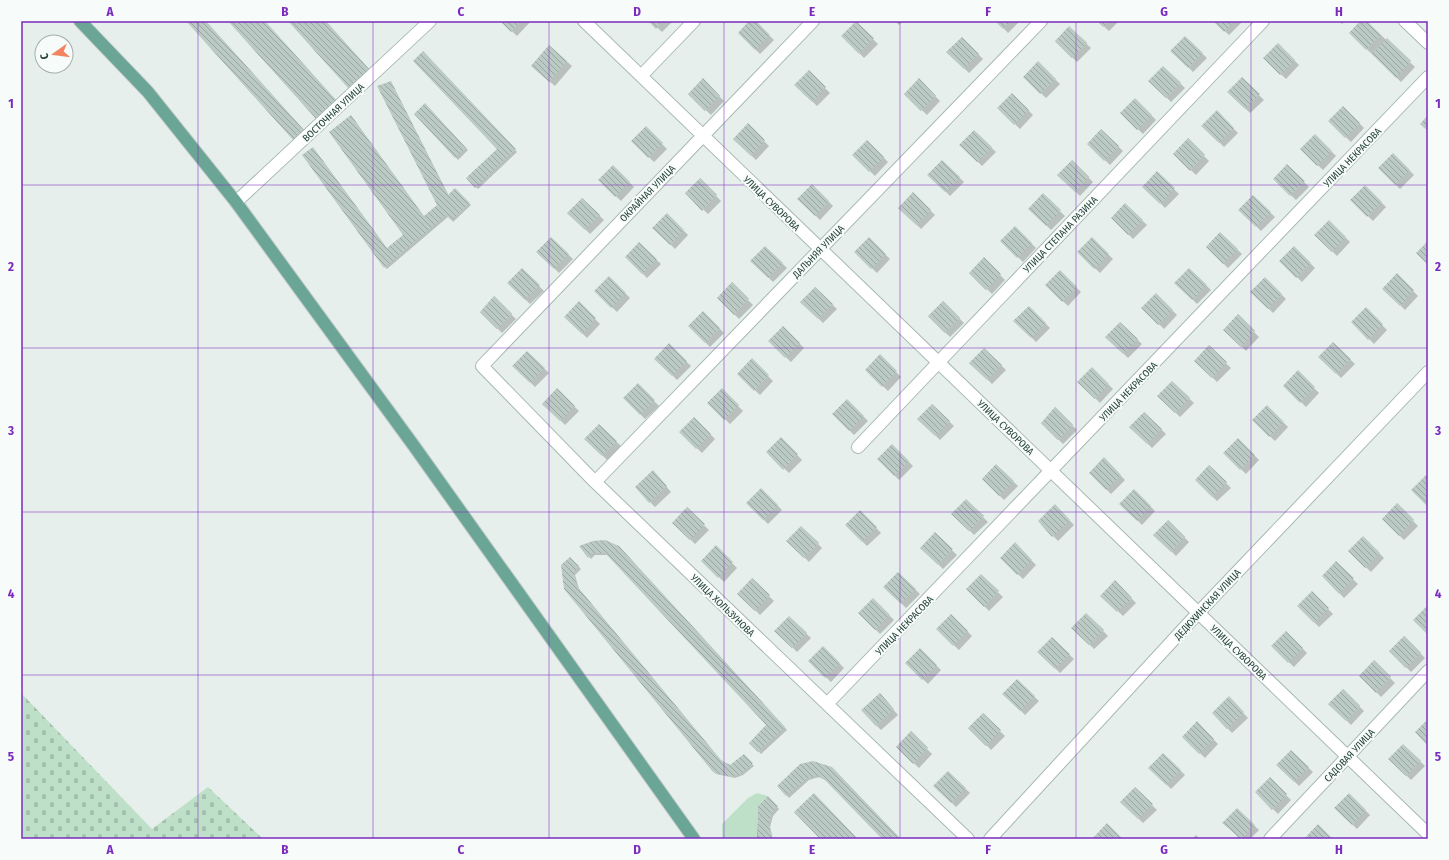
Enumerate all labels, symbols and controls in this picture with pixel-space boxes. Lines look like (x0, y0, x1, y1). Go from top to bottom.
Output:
text: A (105, 4, 114, 19)
text: B (281, 4, 289, 19)
text: C (458, 4, 465, 19)
text: D (633, 4, 641, 19)
text: E (809, 4, 815, 19)
text: F (985, 4, 991, 19)
text: G (1160, 4, 1168, 19)
text: H (1335, 4, 1343, 19)
north arrow (34, 34, 74, 74)
text: С (38, 52, 52, 61)
street label: ВОСТОЧНАЯ УЛИЦА (300, 81, 367, 144)
text: 1 (8, 96, 14, 111)
text: 1 (1435, 96, 1441, 111)
street label: УЛИЦА НЕКРАСОВА (1321, 125, 1385, 191)
street label: ОКРАЙНАЯ УЛИЦА (617, 161, 678, 225)
street label: УЛИЦА СУВОРОВА (740, 173, 803, 234)
street label: УЛИЦА СТЕПАНА РАЗИНА (1020, 193, 1101, 276)
street label: ДАЛЬНЯЯ УЛИЦА (790, 222, 848, 281)
text: 2 (7, 259, 14, 274)
text: 2 (1434, 259, 1441, 274)
street label: УЛИЦА НЕКРАСОВА (1097, 359, 1161, 425)
street label: УЛИЦА СУВОРОВА (974, 397, 1037, 458)
text: 3 (7, 423, 14, 438)
text: 3 (1434, 423, 1441, 438)
street label: ДЕДЮХИНСКАЯ УЛИЦА (1171, 566, 1244, 643)
street label: УЛИЦА ХОЛЬЗУНОВА (687, 571, 757, 640)
text: 4 (8, 586, 15, 601)
text: 4 (1435, 586, 1442, 601)
street label: УЛИЦА НЕКРАСОВА (873, 593, 937, 659)
street label: УЛИЦА СУВОРОВА (1207, 622, 1270, 683)
street label: САДОВАЯ УЛИЦА (1322, 726, 1378, 785)
text: 5 (8, 749, 14, 764)
text: 5 (1435, 749, 1441, 764)
text: A (105, 842, 114, 857)
text: B (281, 842, 289, 857)
text: C (458, 842, 465, 857)
text: D (633, 842, 641, 857)
text: E (809, 842, 815, 857)
text: F (985, 842, 991, 857)
text: G (1160, 842, 1168, 857)
text: H (1335, 842, 1343, 857)

